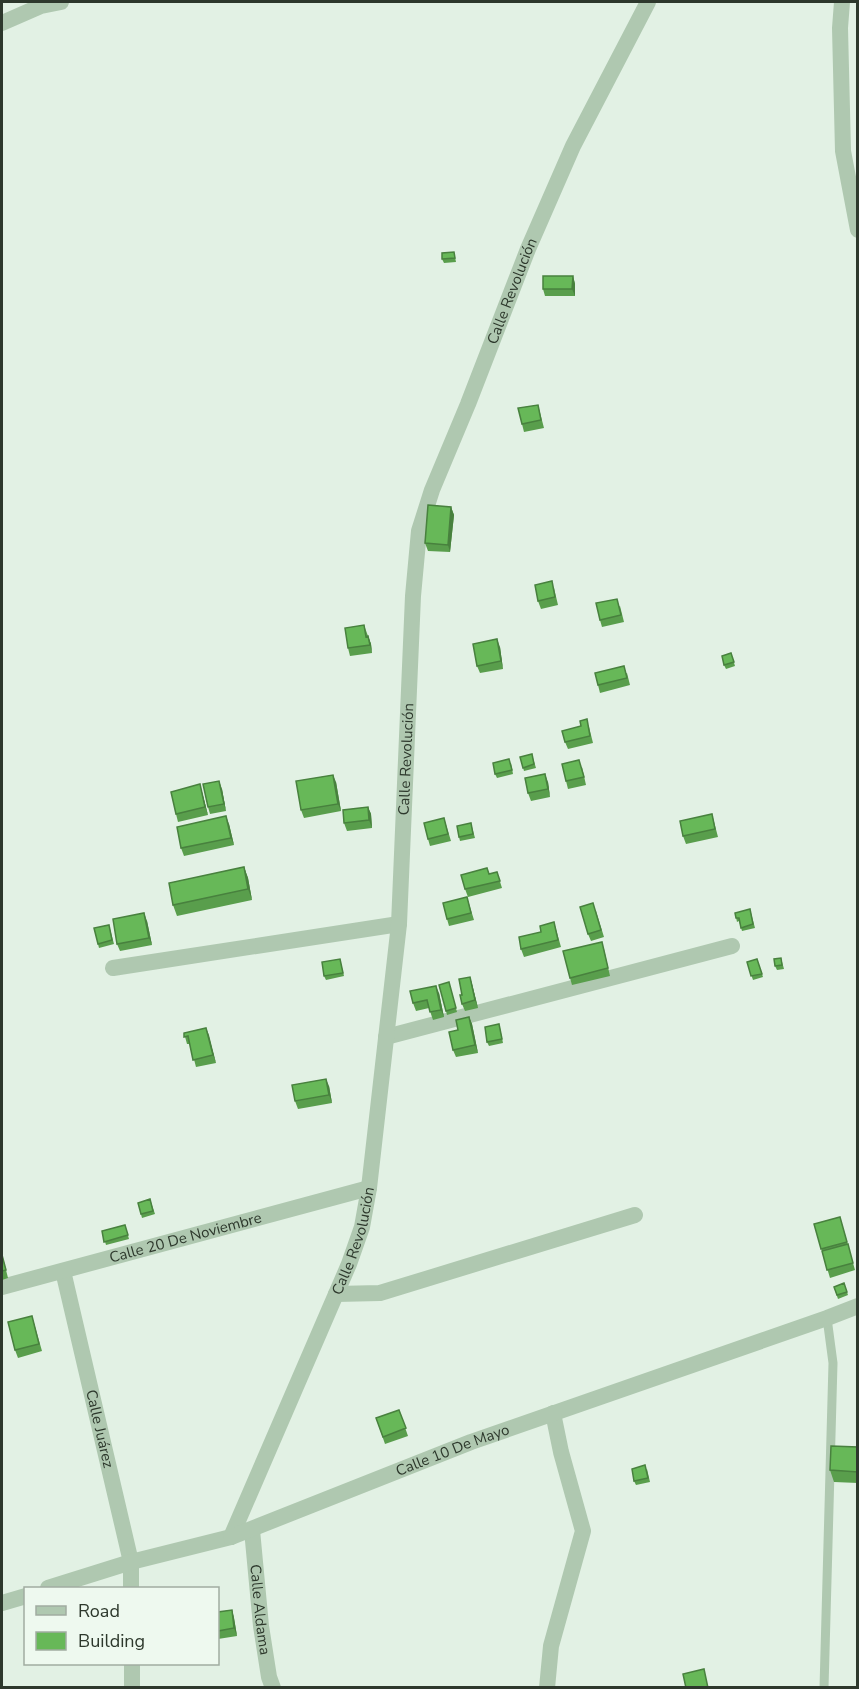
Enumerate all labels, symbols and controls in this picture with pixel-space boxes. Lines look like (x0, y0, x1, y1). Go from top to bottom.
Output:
street label: Calle Revolución (482, 235, 542, 347)
street label: Calle Revolución (394, 703, 418, 816)
street label: Calle Revolución (327, 1185, 379, 1298)
street label: Calle 20 De Noviembre (107, 1207, 264, 1268)
street label: Calle Juárez (81, 1388, 119, 1470)
street label: Calle 10 De Mayo (393, 1419, 512, 1481)
street label: Calle Aldama (245, 1563, 275, 1656)
legend (24, 1587, 219, 1665)
text: Road (78, 1599, 120, 1623)
text: Building (78, 1629, 145, 1653)

